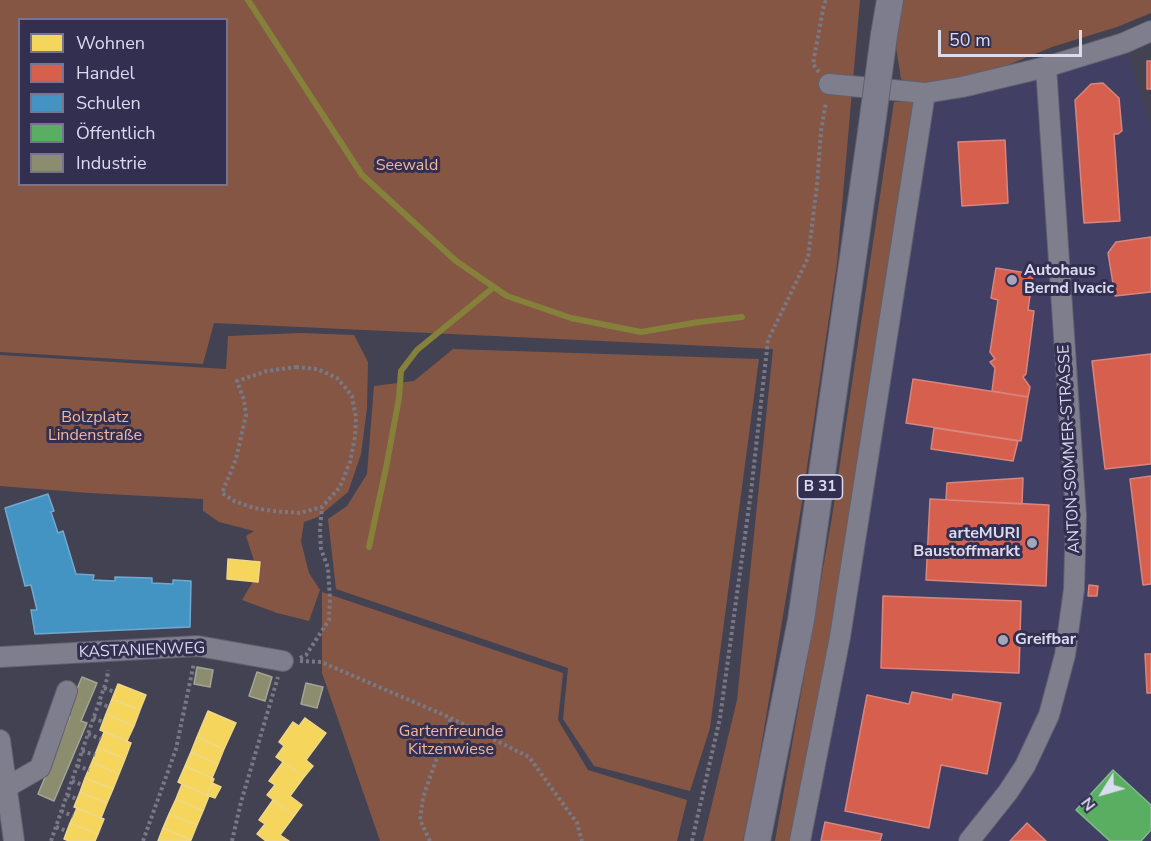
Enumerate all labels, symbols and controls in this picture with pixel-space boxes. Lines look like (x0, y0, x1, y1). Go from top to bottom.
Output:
legend (18, 18, 228, 186)
scale bar (941, 18, 1085, 56)
text: 50 m (949, 28, 991, 52)
text: Wohnen (76, 31, 145, 55)
text: Handel (76, 61, 135, 85)
text: Schulen (76, 91, 141, 115)
text: Öffentlich (76, 121, 155, 145)
text: Industrie (76, 151, 147, 175)
park label: Seewald (376, 156, 438, 176)
place label: Autohaus Bernd Ivacic (1024, 261, 1114, 299)
marker: Autohaus Bernd Ivacic (1005, 273, 1019, 287)
street label: ANTON-SOMMER-STRASSE (1055, 344, 1085, 554)
park label: Bolzplatz Lindenstraße (48, 408, 142, 446)
road number: B 31 (798, 475, 842, 499)
place label: arteMURI Baustoffmarkt (913, 524, 1020, 562)
marker: arteMURI Baustoffmarkt (1025, 536, 1039, 550)
place label: Greifbar (1015, 630, 1076, 650)
marker: Greifbar (996, 633, 1010, 647)
street label: KASTANIENWEG (79, 639, 205, 663)
park label: Gartenfreunde Kitzenwiese (399, 722, 503, 760)
north arrow (1073, 763, 1133, 823)
text: N (1076, 792, 1101, 815)

